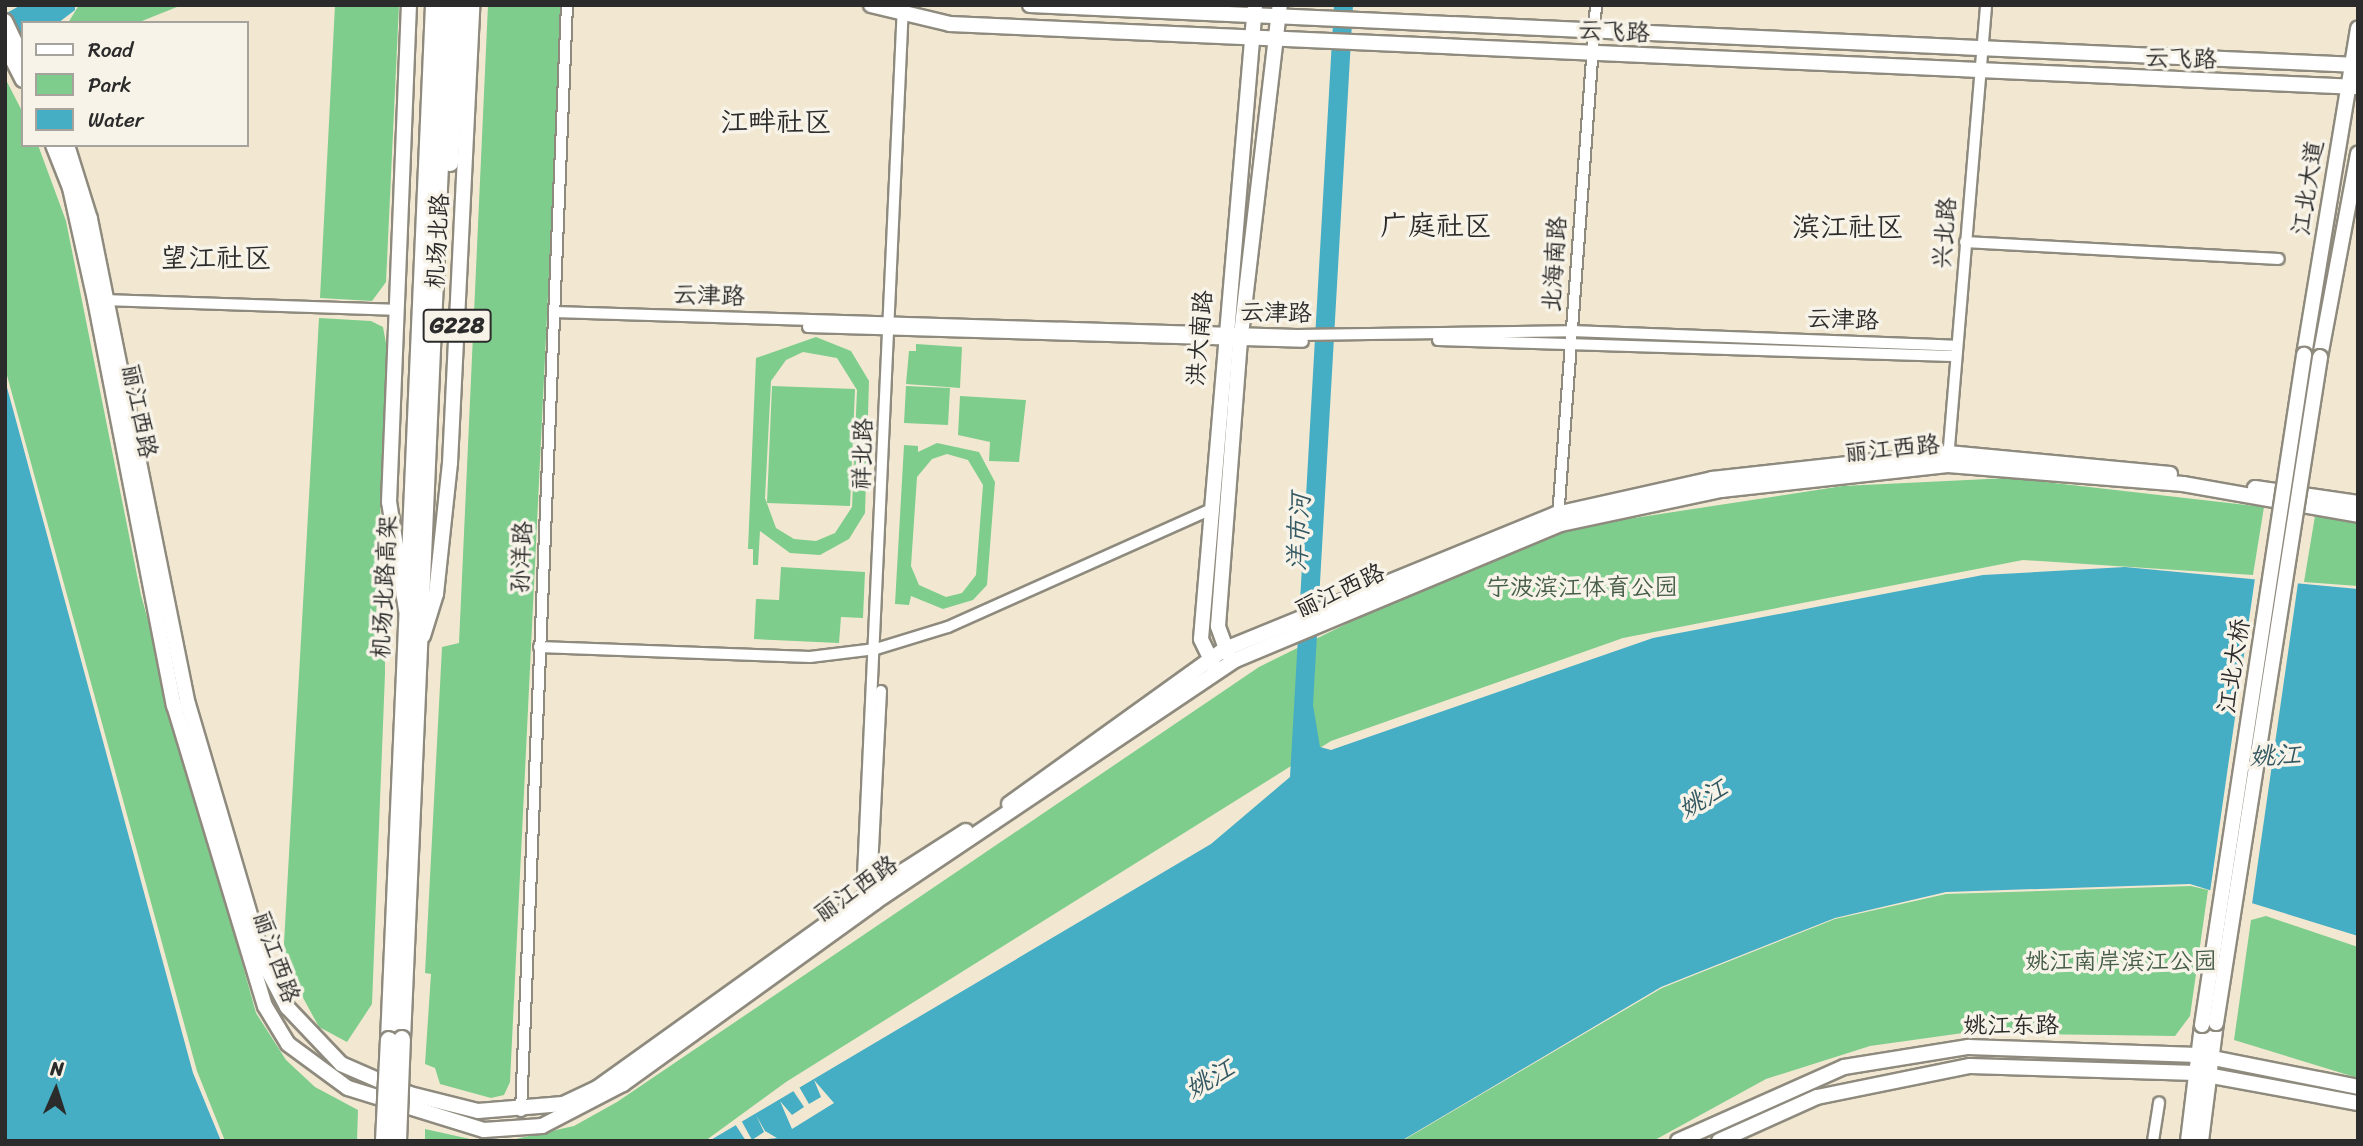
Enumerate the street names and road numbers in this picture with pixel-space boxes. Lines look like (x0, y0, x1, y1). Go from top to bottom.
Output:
street label: 云飞路 (1577, 16, 1651, 48)
street label: 云飞路 (2145, 43, 2217, 75)
street label: 江北大道 (2286, 138, 2330, 238)
street label: 机场北路 (421, 192, 455, 290)
street label: 兴北路 (1928, 196, 1962, 270)
street label: 北海南路 (1537, 215, 1573, 313)
street label: 云津路 (673, 280, 745, 312)
street label: 洪大南路 (1181, 289, 1219, 387)
street label: 云津路 (1240, 298, 1312, 328)
street label: 云津路 (1807, 304, 1879, 336)
road number: G228 (422, 306, 492, 346)
street label: 丽江西路 (116, 361, 162, 461)
street label: 祥北路 (847, 418, 879, 490)
street label: 丽江西路 (1843, 430, 1941, 468)
street label: 机场北路高架 (367, 514, 403, 660)
street label: 孙洋路 (506, 520, 538, 594)
street label: 丽江西路 (1290, 558, 1390, 624)
street label: 江北大桥 (2212, 616, 2256, 716)
street label: 丽江西路 (808, 850, 904, 928)
street label: 丽江西路 (247, 907, 305, 1007)
street label: 姚江东路 (1963, 1012, 2059, 1040)

